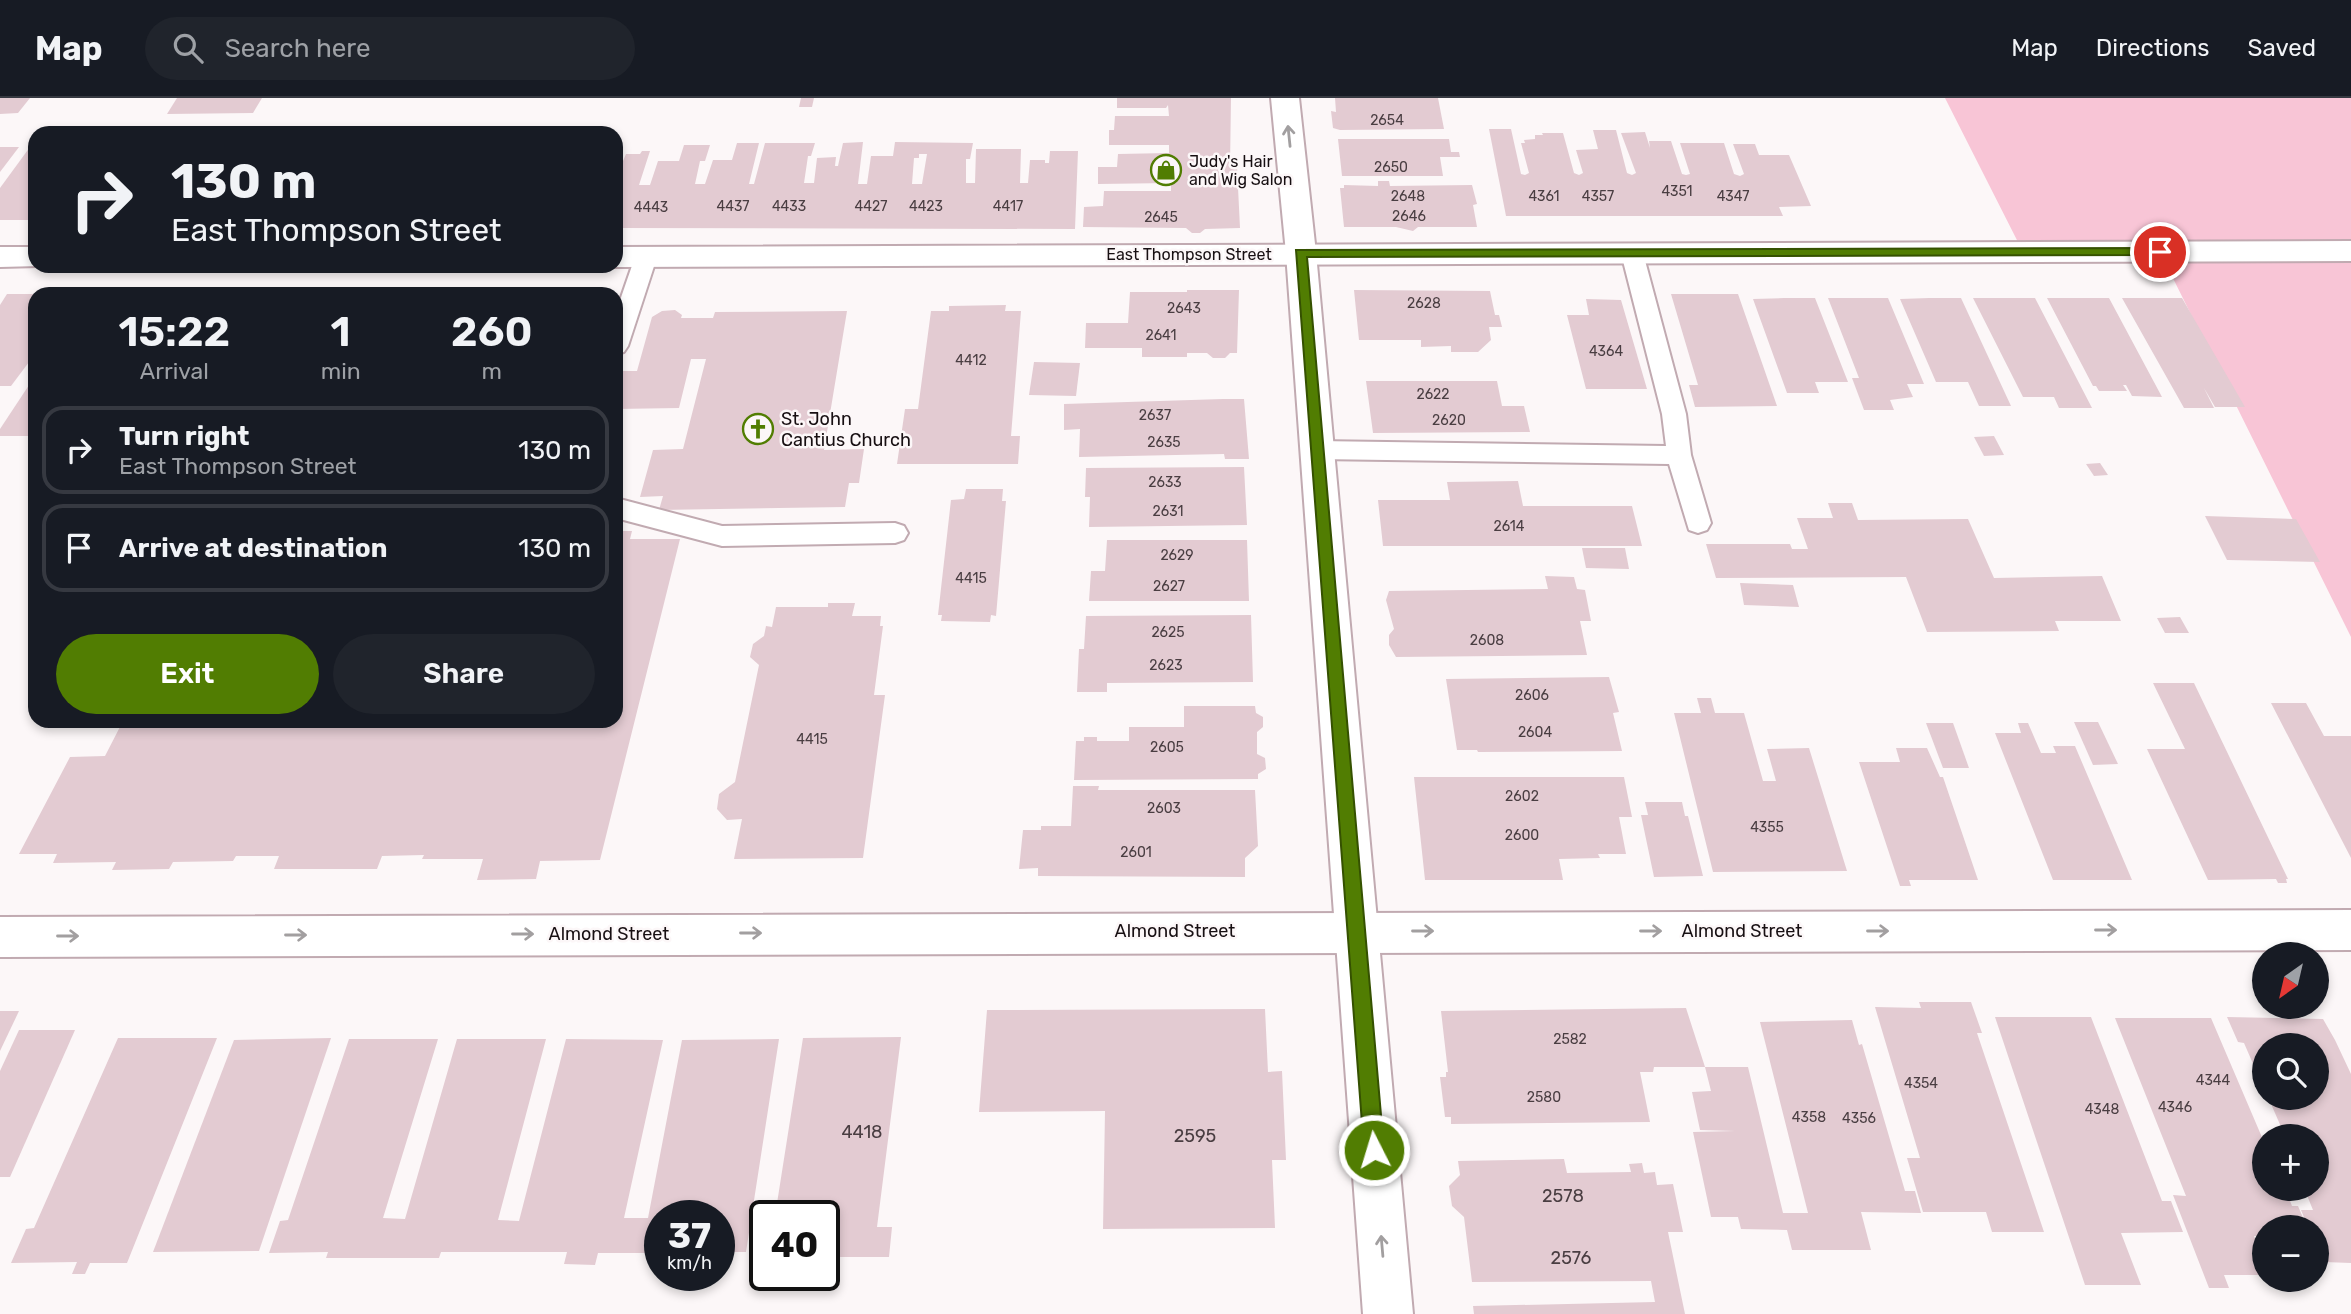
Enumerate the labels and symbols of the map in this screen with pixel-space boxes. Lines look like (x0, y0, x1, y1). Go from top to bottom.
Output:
house number: 2654 (1370, 112, 1404, 129)
one-way arrow (1282, 126, 1295, 148)
place label: Judy's Hair and Wig Salon (1189, 152, 1292, 189)
shop icon: Judy's Hair and Wig Salon (1149, 153, 1183, 187)
house number: 2650 (1374, 159, 1408, 176)
house number: 4351 (1661, 183, 1693, 200)
house number: 2648 (1391, 188, 1425, 205)
house number: 4361 (1528, 188, 1560, 205)
house number: 4357 (1582, 188, 1614, 205)
house number: 4347 (1717, 188, 1749, 205)
house number: 4437 (717, 198, 749, 215)
house number: 4433 (772, 198, 806, 215)
house number: 4427 (855, 198, 887, 215)
house number: 4423 (909, 198, 943, 215)
house number: 4417 (993, 198, 1023, 215)
house number: 4443 (634, 199, 668, 216)
house number: 2646 (1392, 208, 1426, 225)
house number: 2645 (1144, 209, 1178, 226)
pin (2130, 222, 2190, 282)
street label: East Thompson Street (1106, 245, 1272, 264)
house number: 2628 (1407, 295, 1441, 312)
house number: 2643 (1167, 300, 1201, 317)
house number: 2641 (1145, 327, 1177, 344)
house number: 4364 (1589, 343, 1623, 360)
house number: 4412 (955, 352, 987, 369)
house number: 2622 (1416, 386, 1450, 403)
house number: 2637 (1139, 407, 1171, 424)
place label: St. John Cantius Church (781, 408, 911, 451)
church icon: St. John Cantius Church (741, 412, 775, 446)
house number: 2620 (1432, 412, 1466, 429)
house number: 2635 (1147, 434, 1181, 451)
house number: 2633 (1148, 474, 1182, 491)
house number: 2631 (1153, 503, 1183, 520)
house number: 2614 (1493, 518, 1525, 535)
house number: 2629 (1160, 547, 1194, 564)
house number: 4415 (955, 570, 987, 587)
house number: 2627 (1153, 578, 1185, 595)
house number: 2625 (1151, 624, 1185, 641)
house number: 2608 (1470, 632, 1504, 649)
house number: 2623 (1149, 657, 1183, 674)
house number: 2606 (1515, 687, 1549, 704)
house number: 2604 (1518, 724, 1552, 741)
house number: 4415 (796, 731, 828, 748)
house number: 2605 (1150, 739, 1184, 756)
house number: 2602 (1505, 788, 1539, 805)
house number: 2603 (1147, 800, 1181, 817)
house number: 4355 (1750, 819, 1784, 836)
house number: 2600 (1505, 827, 1539, 844)
house number: 2601 (1120, 844, 1152, 861)
street label: Almond Street (1115, 920, 1235, 942)
street label: Almond Street (1682, 920, 1802, 942)
street label: Almond Street (549, 923, 669, 945)
one-way arrow (2094, 923, 2117, 937)
one-way arrow (1412, 924, 1435, 938)
one-way arrow (1639, 924, 1662, 938)
one-way arrow (1867, 924, 1890, 938)
one-way arrow (739, 926, 762, 940)
one-way arrow (511, 927, 534, 941)
one-way arrow (284, 928, 307, 942)
one-way arrow (56, 929, 79, 943)
north arrow (2252, 942, 2329, 1018)
house number: 2582 (1553, 1031, 1587, 1048)
house number: 4344 (2196, 1072, 2231, 1089)
house number: 4354 (1904, 1075, 1938, 1092)
house number: 2580 (1527, 1089, 1561, 1106)
house number: 4346 (2158, 1099, 2192, 1116)
house number: 4348 (2085, 1101, 2119, 1118)
house number: 4358 (1792, 1109, 1826, 1126)
house number: 4356 (1842, 1110, 1876, 1127)
position arrow (1337, 1113, 1411, 1187)
house number: 4418 (841, 1121, 883, 1143)
house number: 2595 (1174, 1125, 1216, 1147)
house number: 2578 (1542, 1185, 1584, 1207)
speed limit sign: 40 (749, 1200, 840, 1291)
one-way arrow (1375, 1235, 1388, 1258)
house number: 2576 (1551, 1247, 1592, 1269)

